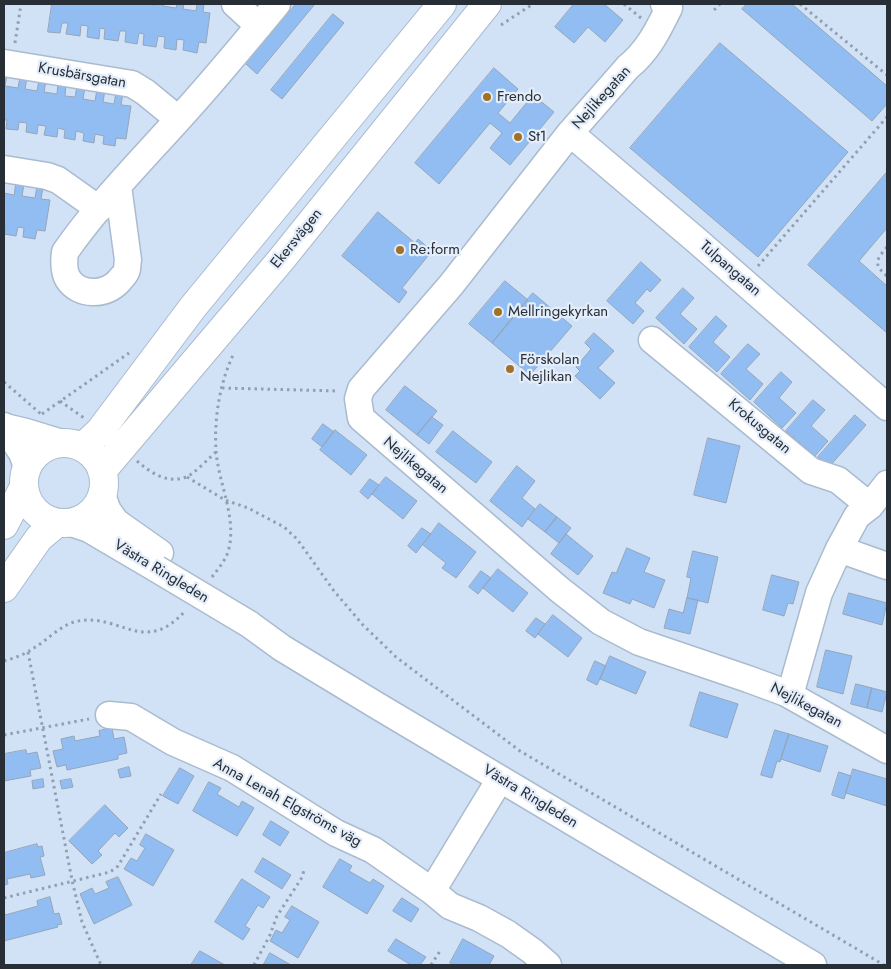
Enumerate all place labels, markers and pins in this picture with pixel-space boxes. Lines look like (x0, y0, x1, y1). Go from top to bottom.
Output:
place label: Frendo (497, 88, 541, 106)
marker: Frendo (481, 91, 493, 103)
place label: St1 (528, 128, 547, 146)
marker: St1 (512, 131, 524, 143)
place label: Re:form (410, 241, 460, 259)
marker: Re:form (394, 244, 406, 256)
place label: Mellringekyrkan (508, 303, 608, 321)
marker: Mellringekyrkan (492, 306, 504, 318)
place label: Förskolan Nejlikan (520, 351, 580, 386)
marker: Förskolan Nejlikan (504, 363, 516, 375)

